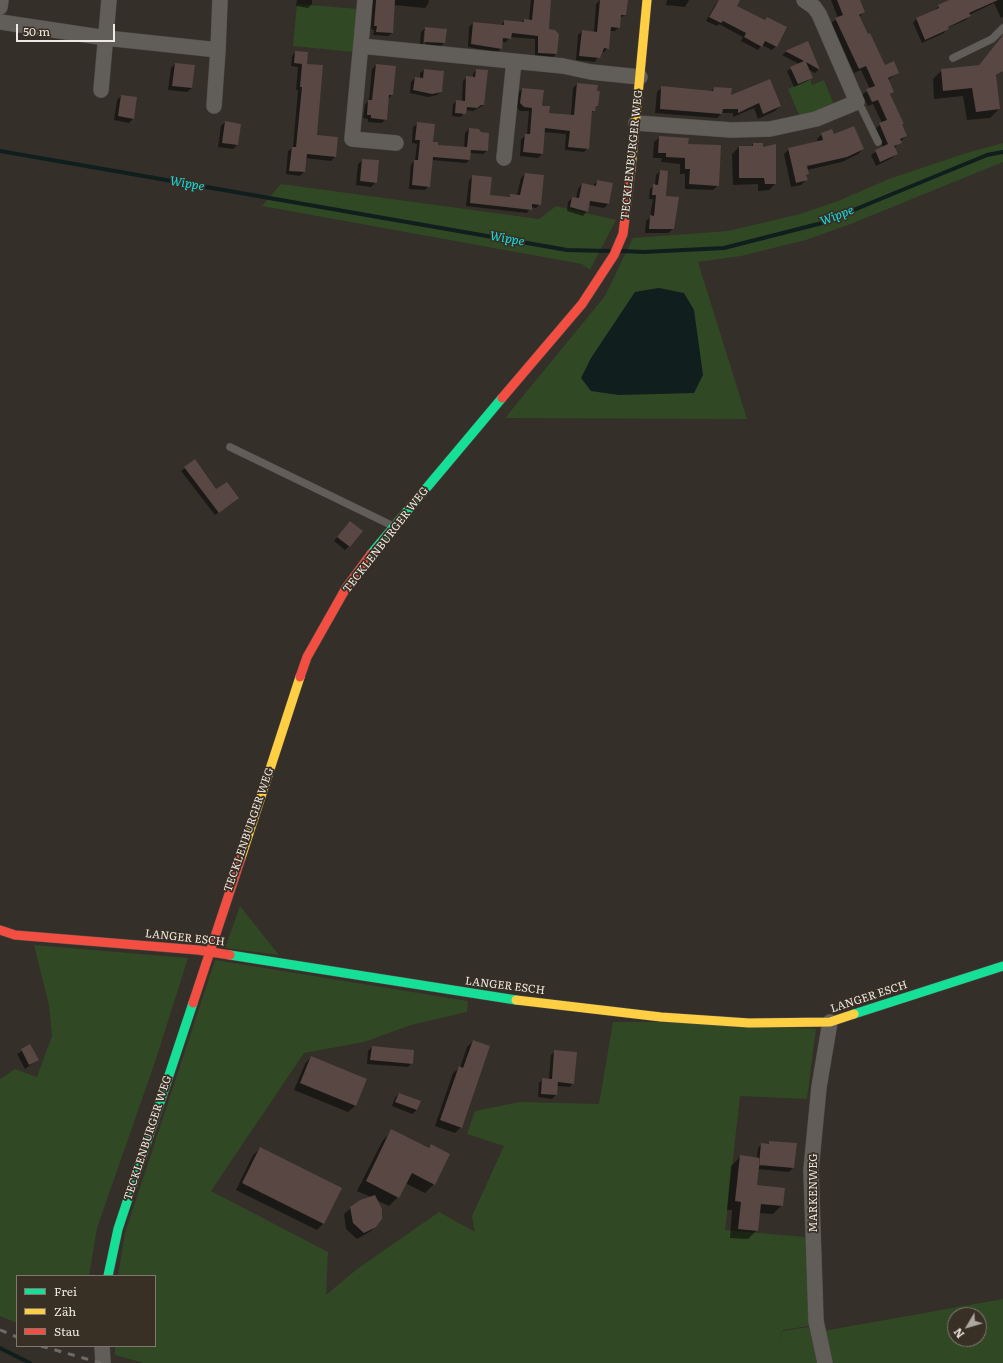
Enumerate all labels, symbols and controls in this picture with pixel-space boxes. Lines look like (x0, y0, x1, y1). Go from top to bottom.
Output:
scale bar (18, 16, 117, 42)
text: 50 m (23, 22, 50, 40)
street label: TECKLENBURGER WEG (619, 89, 645, 221)
water label: Wippe (169, 174, 205, 194)
water label: Wippe (818, 203, 856, 229)
water label: Wippe (489, 229, 525, 249)
street label: TECKLENBURGER WEG (341, 484, 431, 596)
street label: TECKLENBURGER WEG (221, 766, 277, 894)
street label: LANGER ESCH (144, 927, 226, 949)
street label: LANGER ESCH (464, 975, 546, 997)
street label: LANGER ESCH (829, 978, 909, 1016)
street label: TECKLENBURGER WEG (122, 1074, 174, 1202)
street label: MARKENWEG (807, 1154, 821, 1232)
legend (16, 1275, 156, 1347)
text: Frei (54, 1282, 77, 1300)
text: Zäh (54, 1302, 76, 1320)
north arrow (947, 1307, 987, 1347)
text: Stau (54, 1322, 80, 1340)
text: N (949, 1325, 967, 1342)

